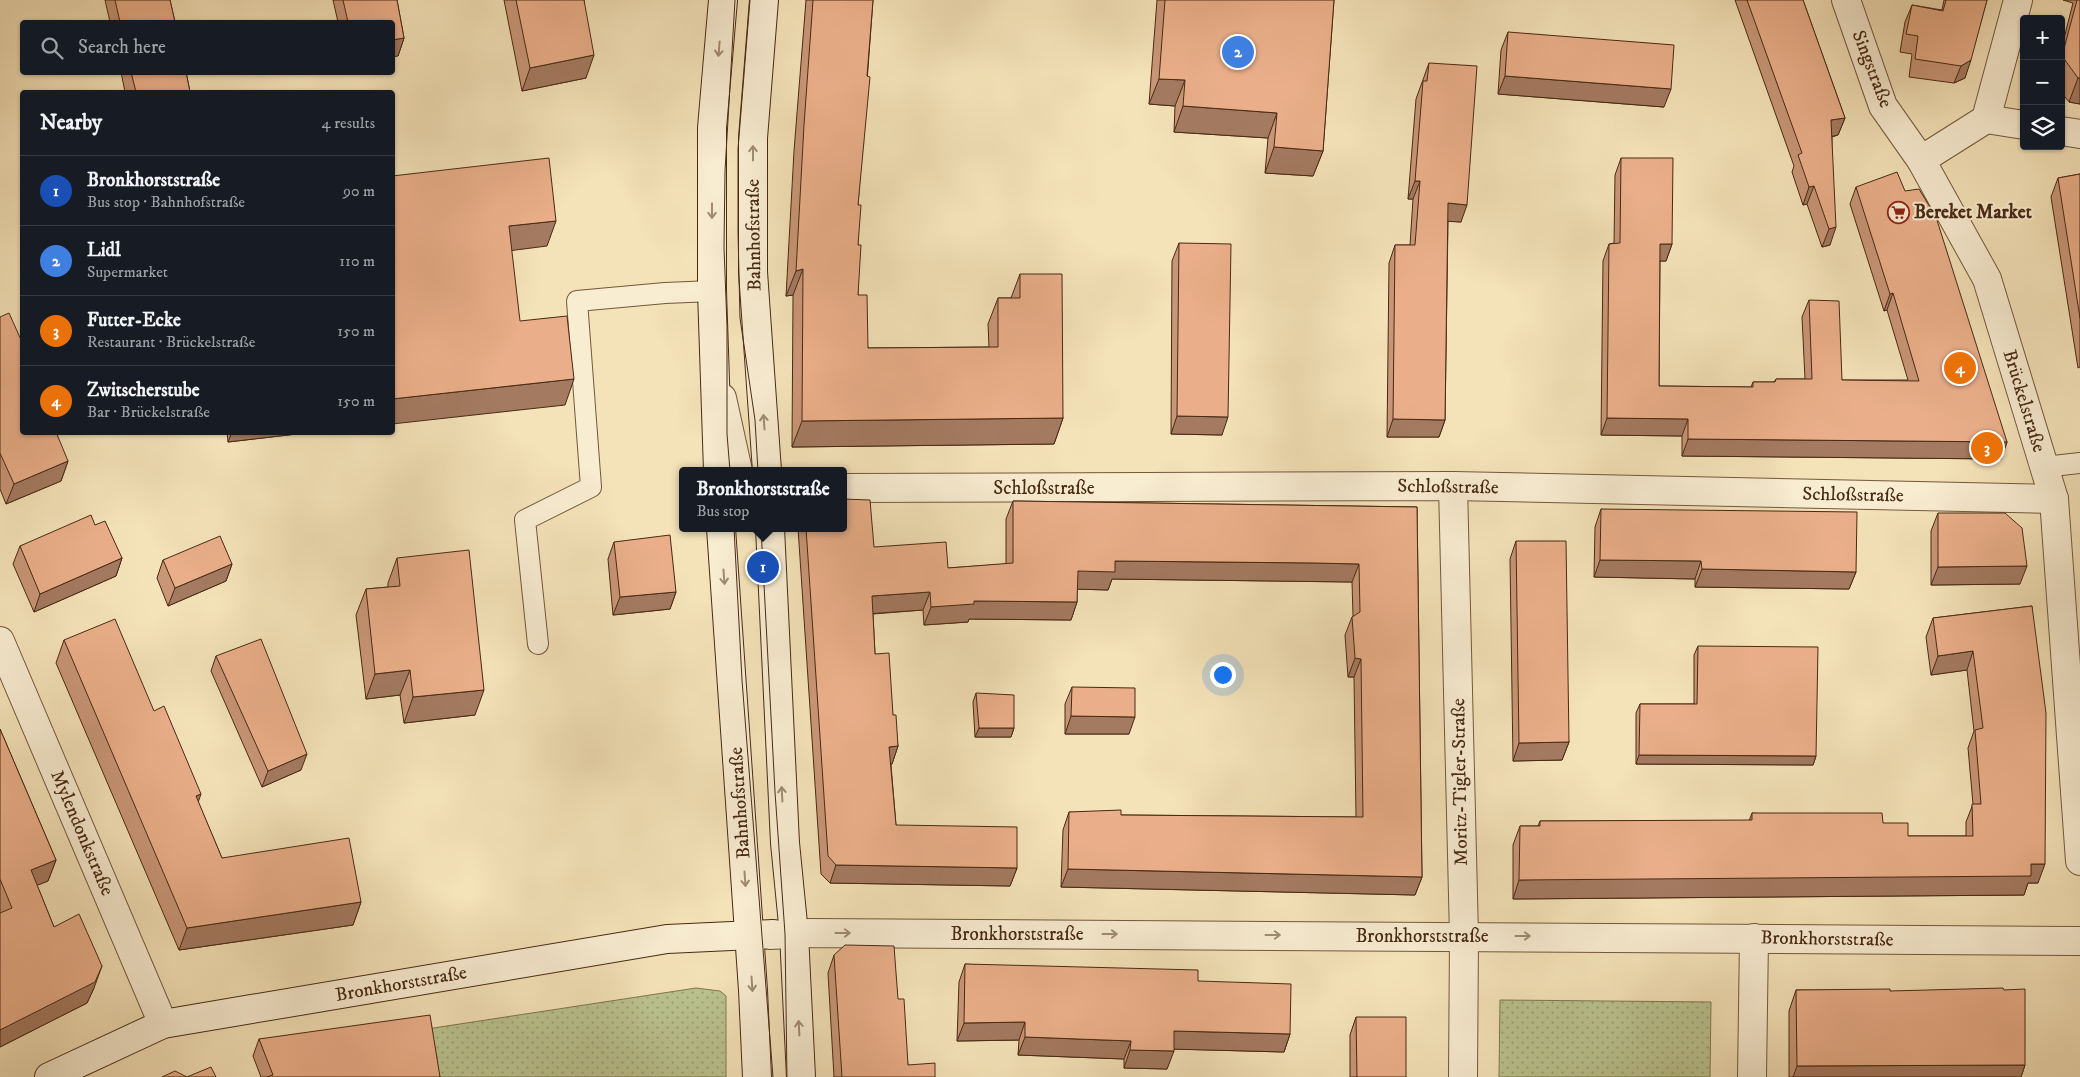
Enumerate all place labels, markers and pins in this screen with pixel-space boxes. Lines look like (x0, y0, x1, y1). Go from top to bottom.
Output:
pin: 2 (1222, 33, 1254, 71)
supermarket icon: Bereket Market (1886, 200, 1910, 224)
place label: Bereket Market (1914, 201, 2033, 224)
pin: 4 (1944, 349, 1976, 387)
pin: 3 (1971, 429, 2003, 467)
pin: 1 (747, 548, 779, 586)

